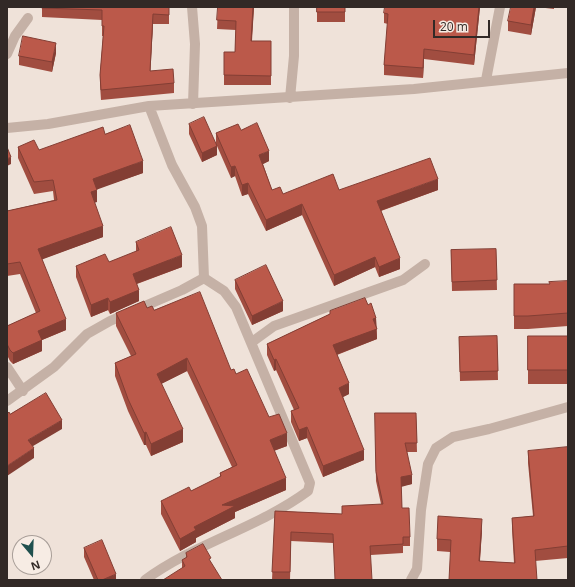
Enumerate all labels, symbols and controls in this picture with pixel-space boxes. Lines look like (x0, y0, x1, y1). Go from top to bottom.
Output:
scale bar (435, 12, 492, 38)
text: 20 m (440, 18, 468, 35)
north arrow (12, 535, 52, 575)
text: N (29, 557, 42, 574)

